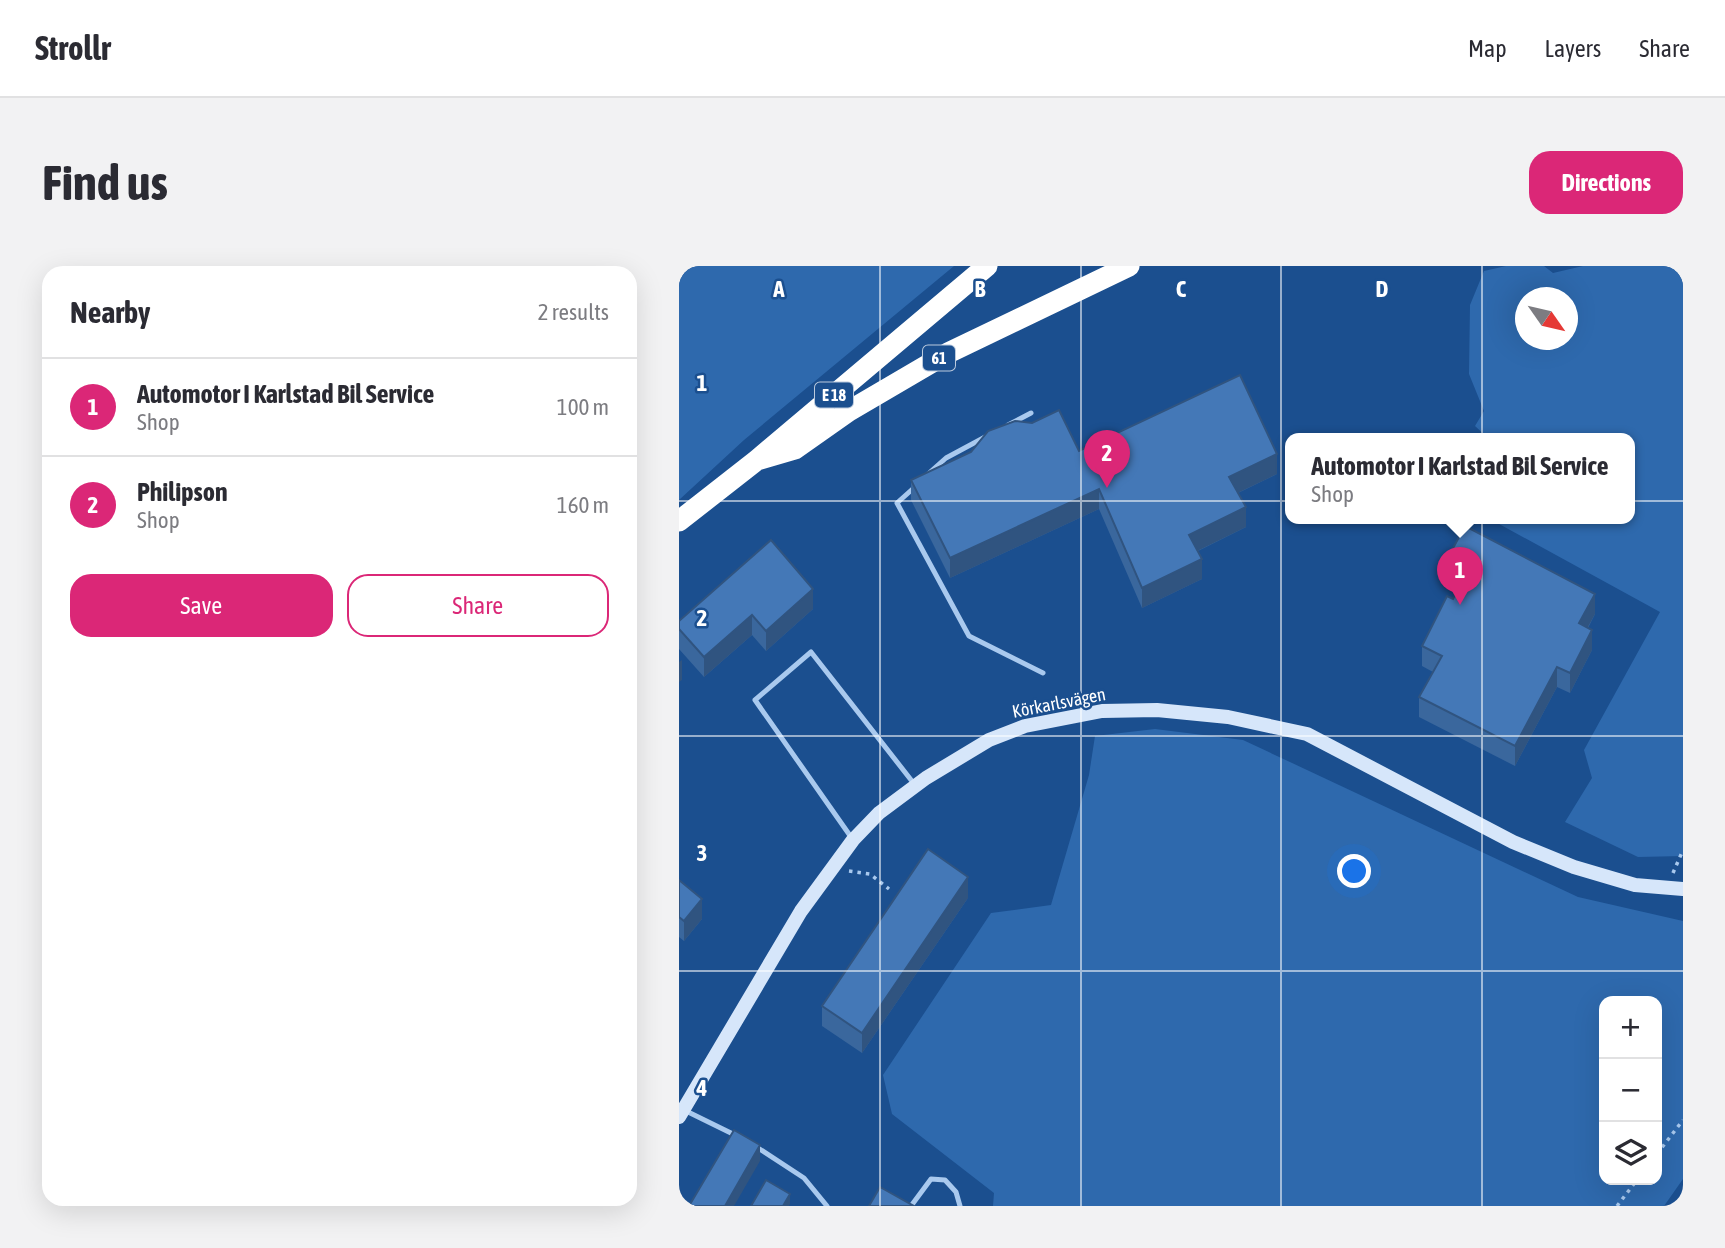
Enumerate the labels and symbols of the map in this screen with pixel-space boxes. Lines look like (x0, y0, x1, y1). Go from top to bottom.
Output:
text: A (772, 276, 785, 302)
text: B (975, 276, 986, 302)
text: C (1176, 276, 1187, 302)
text: D (1376, 276, 1389, 302)
north arrow (1515, 287, 1578, 350)
road number: 61 (923, 346, 955, 370)
text: 1 (697, 370, 708, 396)
road number: E 18 (815, 382, 853, 407)
pin: 2 (1084, 430, 1130, 488)
pin: 1 (1437, 547, 1483, 605)
text: 2 (697, 605, 707, 631)
street label: Körkarlsvägen (1010, 683, 1107, 722)
text: 3 (697, 840, 707, 866)
your location (1337, 854, 1371, 888)
text: 4 (696, 1075, 708, 1101)

